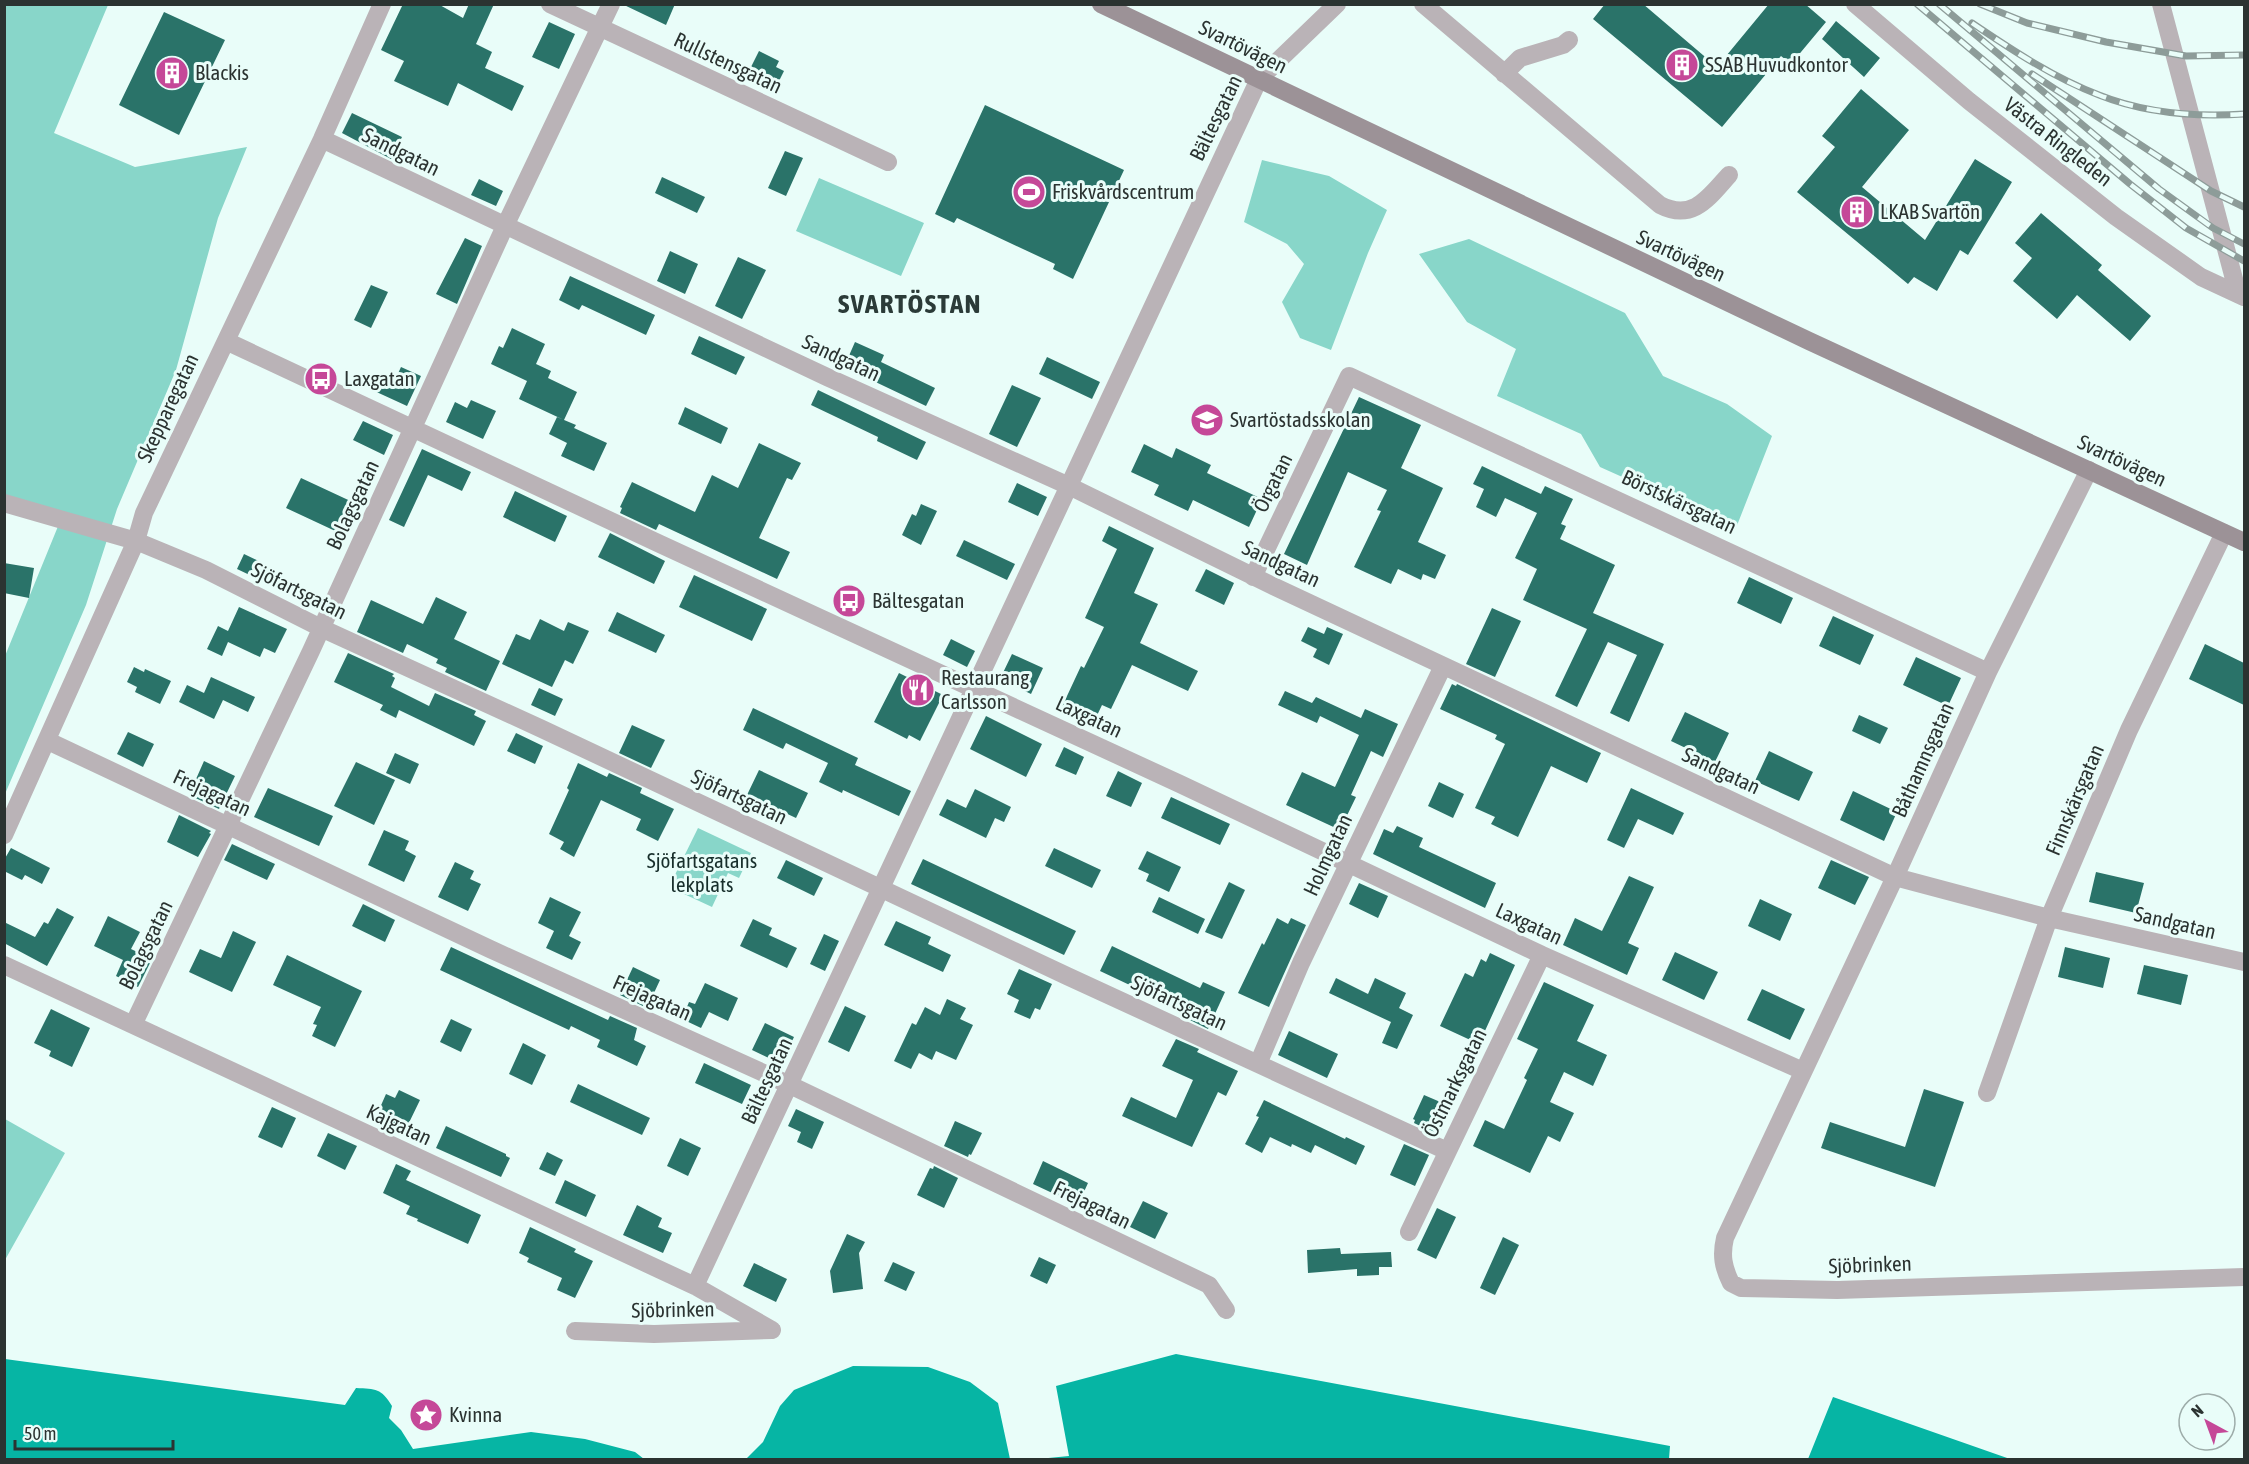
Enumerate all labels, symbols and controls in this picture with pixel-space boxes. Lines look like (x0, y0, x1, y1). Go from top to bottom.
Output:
street label: Svartövägen (1196, 15, 1291, 78)
street label: Rullstensgatan (671, 27, 786, 98)
building icon: SSAB Huvudkontor (1664, 47, 1700, 83)
place label: SSAB Huvudkontor (1705, 52, 1848, 76)
building icon: Blackis (154, 55, 190, 91)
place label: Blackis (195, 60, 249, 84)
street label: Bältesgatan (1184, 71, 1246, 164)
street label: Västra Ringleden (2000, 92, 2117, 191)
street label: Sandgatan (359, 122, 444, 180)
sports icon: Friskvårdscentrum (1011, 174, 1047, 210)
place label: Friskvårdscentrum (1052, 179, 1195, 203)
building icon: LKAB Svartön (1839, 194, 1875, 230)
place label: LKAB Svartön (1880, 199, 1980, 223)
street label: Svartövägen (1633, 224, 1729, 286)
district label: SVARTÖSTAN (838, 288, 982, 319)
street label: Sandgatan (799, 329, 884, 386)
street label: Skepparegatan (132, 350, 203, 466)
bus stop icon: Laxgatan (303, 361, 339, 397)
place label: Laxgatan (344, 366, 415, 390)
school or university icon: Svartöstadsskolan (1189, 402, 1225, 438)
place label: Svartöstadsskolan (1230, 407, 1371, 431)
street label: Svartövägen (2074, 429, 2170, 491)
street label: Örgatan (1248, 449, 1297, 516)
street label: Bolagsgatan (321, 456, 383, 553)
street label: Börstskärsgatan (1618, 464, 1741, 538)
street label: Sandgatan (1239, 535, 1324, 592)
street label: Sjöfartsgatan (248, 557, 351, 623)
bus stop icon: Bältesgatan (831, 583, 867, 619)
place label: Bältesgatan (872, 588, 964, 612)
place label: Restaurang Carlsson (941, 665, 1029, 713)
restaurant icon: Restaurang Carlsson (900, 672, 936, 708)
street label: Laxgatan (1052, 690, 1127, 742)
street label: Båthamnsgatan (1886, 699, 1958, 821)
street label: Finnskärsgatan (2040, 741, 2108, 859)
street label: Sandgatan (1679, 742, 1764, 799)
street label: Sjöfartsgatan (688, 763, 791, 829)
street label: Frejagatan (170, 764, 255, 820)
street label: Holmgatan (1298, 810, 1356, 899)
park label: Sjöfartsgatans lekplats (647, 848, 757, 896)
street label: Bolagsgatan (113, 896, 177, 993)
street label: Laxgatan (1492, 897, 1567, 949)
street label: Sandgatan (2132, 901, 2218, 943)
street label: Frejagatan (610, 969, 695, 1025)
street label: Sjöfartsgatan (1128, 969, 1231, 1035)
street label: Östmarksgatan (1417, 1024, 1491, 1141)
street label: Bältesgatan (736, 1034, 797, 1128)
street label: Kajgatan (363, 1099, 436, 1150)
street label: Frejagatan (1050, 1175, 1135, 1233)
street label: Sjöbrinken (1828, 1251, 1912, 1277)
street label: Sjöbrinken (631, 1296, 715, 1322)
north arrow (2177, 1392, 2237, 1452)
place icon: Kvinna (408, 1397, 444, 1433)
text: N (2188, 1401, 2207, 1421)
place label: Kvinna (449, 1402, 502, 1426)
scale bar (15, 1413, 172, 1451)
text: 50 m (24, 1423, 56, 1444)

